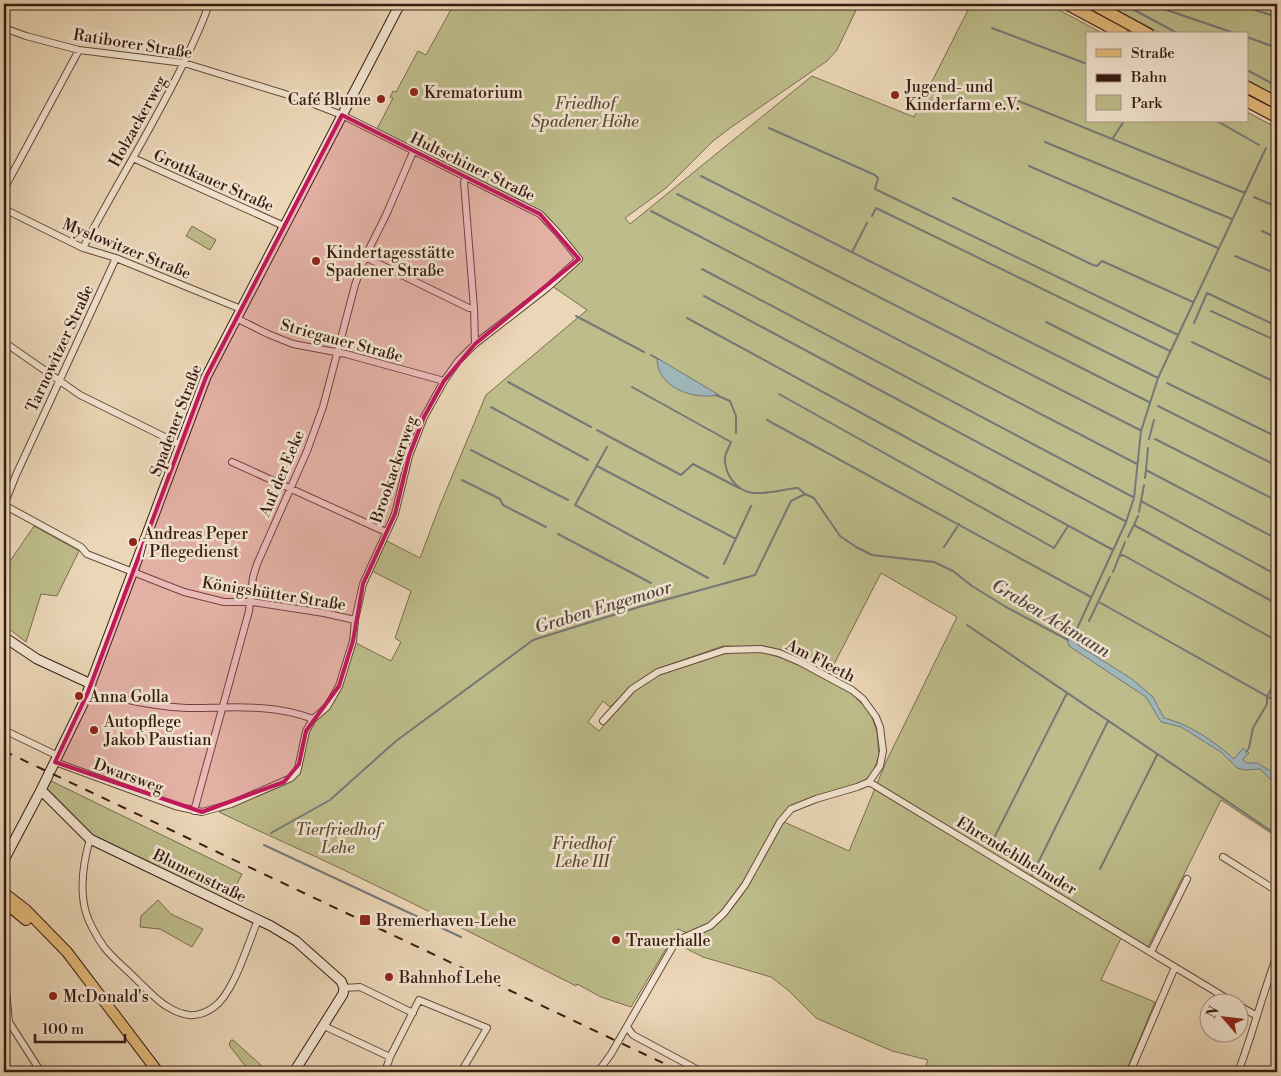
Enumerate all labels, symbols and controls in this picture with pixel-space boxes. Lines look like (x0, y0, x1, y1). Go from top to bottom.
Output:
street label: Ratiborer Straße (72, 25, 194, 63)
legend (1086, 32, 1248, 122)
text: Straße (1131, 44, 1175, 63)
text: Bahn (1130, 68, 1167, 87)
street label: Holzackerweg (105, 72, 172, 171)
place label: Jugend- und Kinderfarm e.V. (904, 77, 1020, 115)
place label: Krematorium (424, 83, 523, 103)
marker: Krematorium (408, 86, 420, 98)
marker: Jugend- und Kinderfarm e.V. (889, 89, 901, 101)
place label: Café Blume (288, 90, 371, 110)
marker: Café Blume (375, 93, 387, 105)
park label: Friedhof Spadener Höhe (531, 94, 639, 132)
text: Park (1131, 94, 1163, 113)
street label: Hultschiner Straße (407, 128, 538, 206)
street label: Grottkauer Straße (150, 145, 277, 216)
street label: Myslowitzer Straße (59, 214, 194, 284)
place label: Kindertagesstätte Spadener Straße (326, 243, 455, 281)
marker: Kindertagesstätte Spadener Straße (310, 255, 322, 267)
street label: Tarnowitzer Straße (22, 281, 98, 415)
street label: Striegauer Straße (278, 315, 405, 367)
street label: Spadener Straße (145, 362, 206, 479)
street label: Brookackerweg (366, 412, 422, 527)
street label: Auf der Eeke (254, 427, 309, 521)
place label: Andreas Peper / Pflegedienst (142, 524, 248, 562)
marker: Andreas Peper / Pflegedienst (127, 536, 139, 548)
street label: Königshütter Straße (200, 573, 347, 615)
water label: Graben Ackmann (987, 574, 1115, 663)
water label: Graben Engemoor (532, 576, 675, 639)
street label: Am Fleeth (782, 634, 859, 687)
place label: Anna Golla (88, 687, 170, 707)
marker: Anna Golla (73, 690, 85, 702)
place label: Autopflege Jakob Paustian (103, 712, 212, 750)
marker: Autopflege Jakob Paustian (88, 724, 100, 736)
street label: Dwarsweg (91, 754, 167, 798)
street label: Ehrendehlhelmder (953, 812, 1080, 900)
park label: Tierfriedhof Lehe (295, 820, 385, 858)
park label: Friedhof Lehe III (552, 834, 616, 872)
street label: Blumenstraße (149, 844, 250, 907)
place label: Bremerhaven-Lehe (375, 911, 516, 931)
marker: Bremerhaven-Lehe (358, 913, 372, 927)
place label: Trauerhalle (626, 931, 711, 951)
marker: Trauerhalle (610, 934, 622, 946)
place label: Bahnhof Lehe (398, 968, 501, 988)
marker: Bahnhof Lehe (383, 971, 395, 983)
place label: McDonald's (63, 987, 149, 1007)
marker: McDonald's (47, 990, 59, 1002)
north arrow (1198, 994, 1248, 1044)
text: N (1203, 1003, 1224, 1021)
scale bar (35, 1011, 125, 1043)
text: 100 m (42, 1020, 84, 1039)

